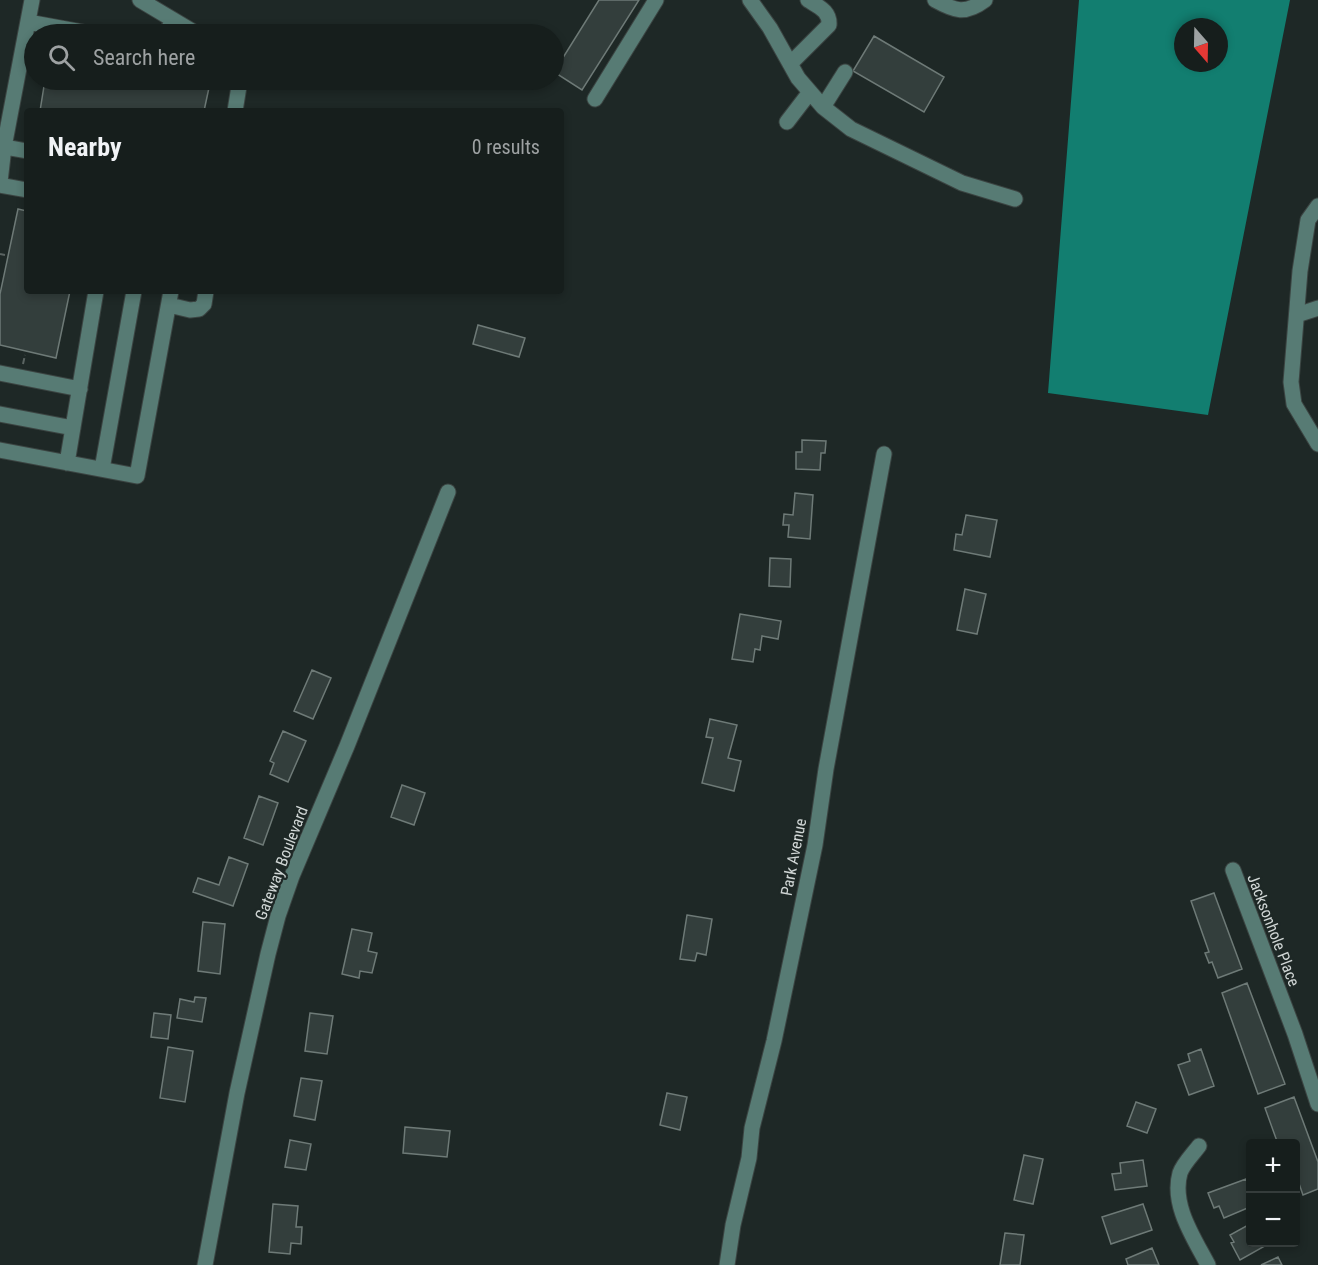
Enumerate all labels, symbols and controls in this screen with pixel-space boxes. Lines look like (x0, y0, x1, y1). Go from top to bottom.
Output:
north arrow (1174, 18, 1228, 72)
search box (24, 24, 564, 90)
icon: search (45, 41, 78, 74)
text: Search here (93, 45, 195, 70)
text: Nearby (48, 132, 122, 162)
text: 0 results (472, 135, 540, 159)
street label: Gateway Boulevard (251, 804, 312, 923)
street label: Park Avenue (777, 817, 810, 897)
street label: Jacksonhole Place (1243, 871, 1304, 989)
map controls (1246, 1139, 1300, 1247)
button: + (1246, 1139, 1300, 1193)
button: − (1246, 1193, 1300, 1247)

